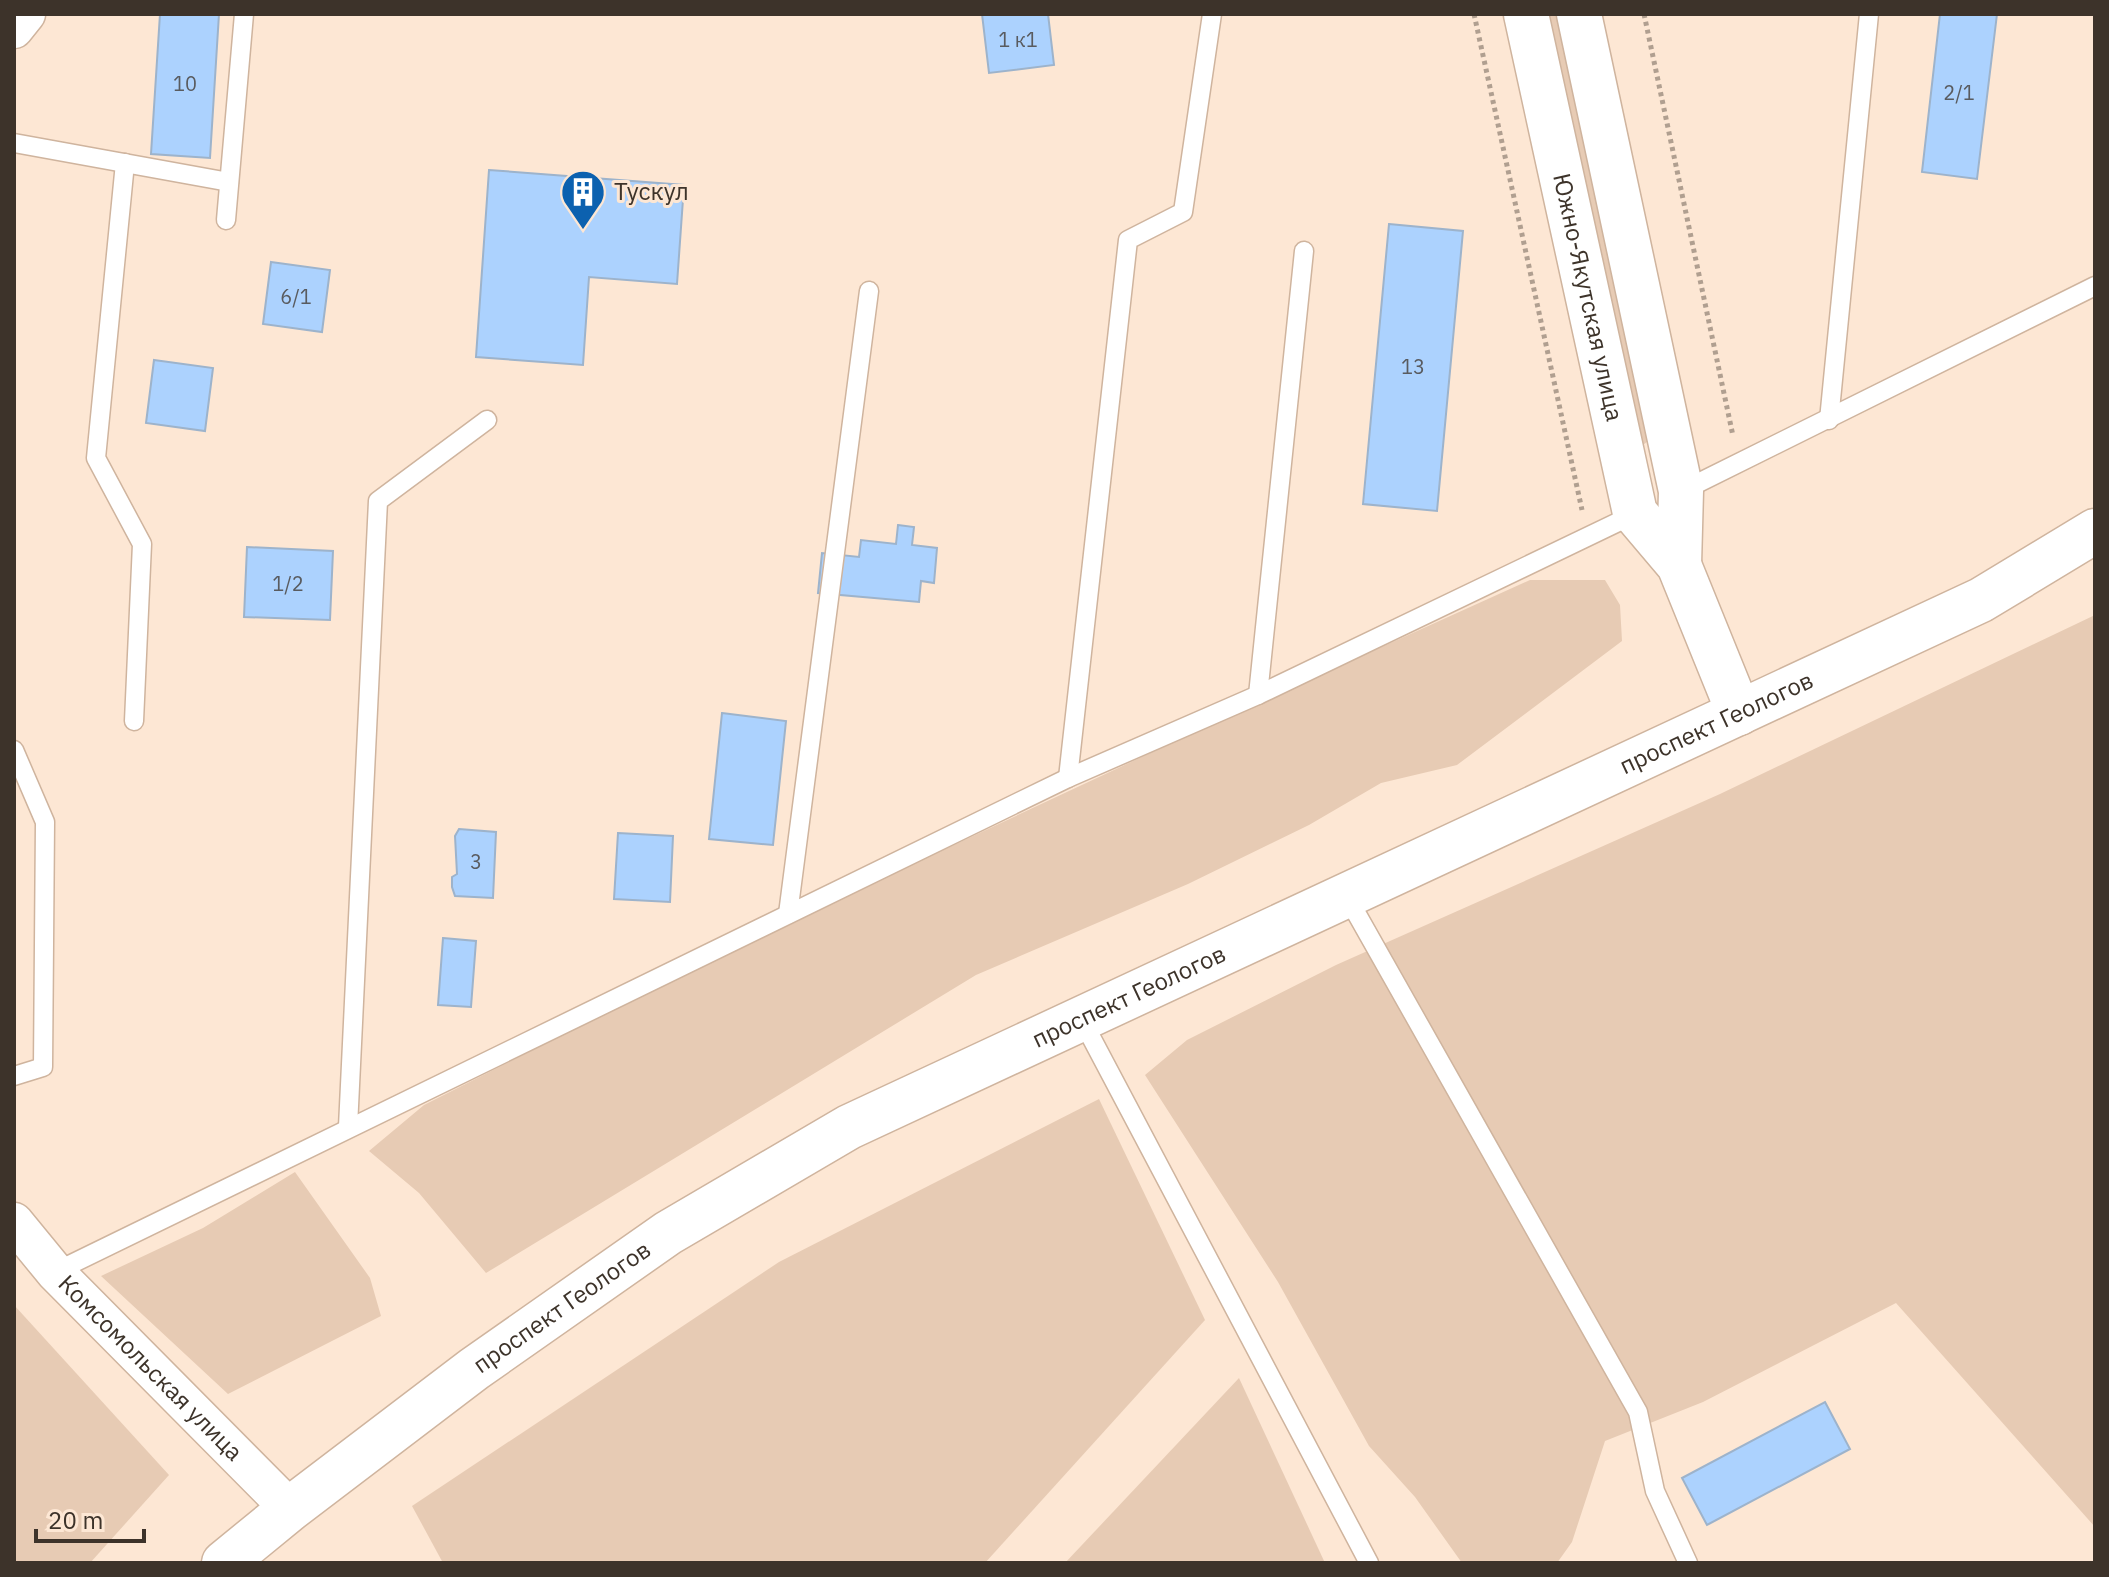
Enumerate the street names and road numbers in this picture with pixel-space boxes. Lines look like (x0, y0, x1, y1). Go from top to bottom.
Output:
street label: Южно-Якутская улица (1546, 170, 1632, 424)
street label: проспект Геологов (1614, 663, 1818, 781)
street label: проспект Геологов (1026, 937, 1231, 1055)
street label: проспект Геологов (466, 1233, 657, 1380)
street label: Комсомольская улица (52, 1267, 250, 1468)

